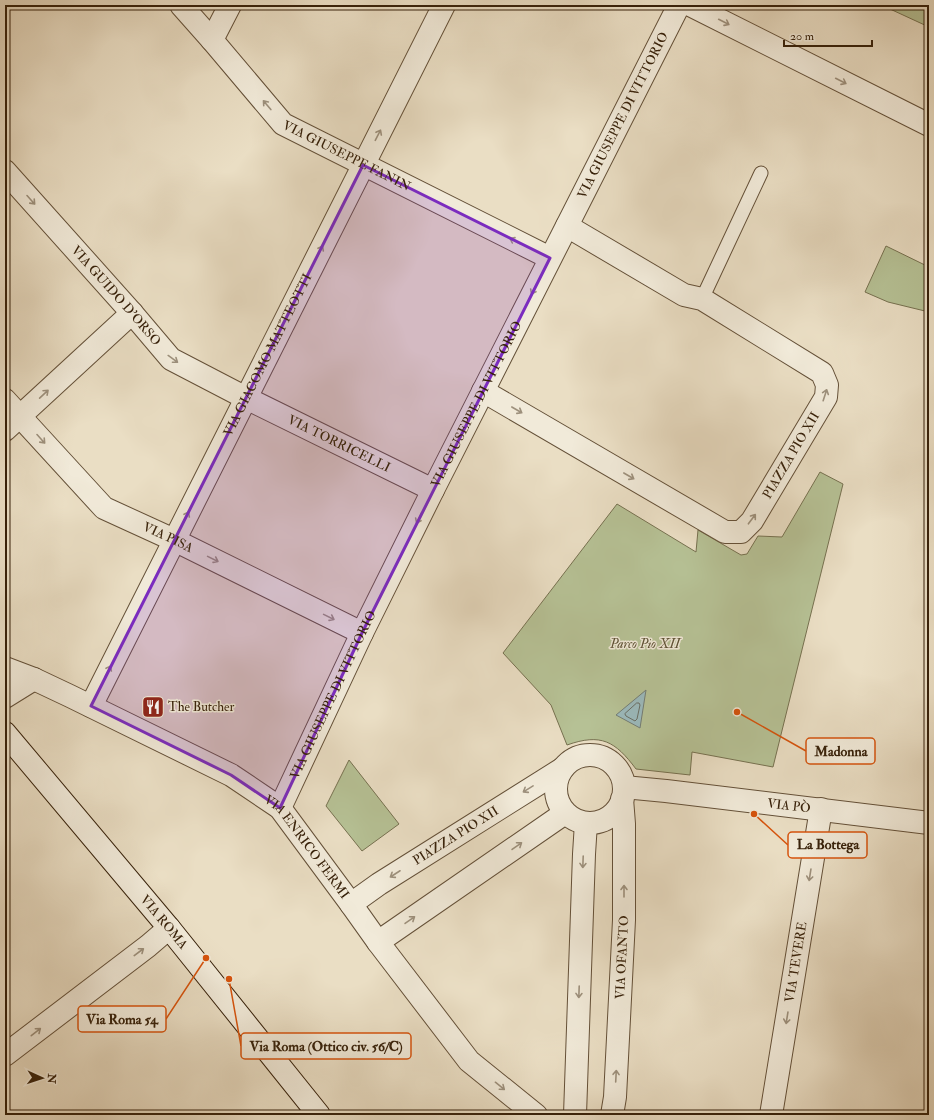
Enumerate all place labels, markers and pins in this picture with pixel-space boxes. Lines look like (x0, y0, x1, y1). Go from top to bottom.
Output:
restaurant icon: The Butcher (140, 694, 166, 720)
place label: The Butcher (168, 699, 235, 715)
callout: Madonna (806, 738, 875, 764)
callout: La Bottega (788, 832, 867, 858)
callout: Via Roma 54 (78, 1006, 166, 1032)
callout: Via Roma (Ottico civ. 56/C) (241, 1033, 411, 1059)

